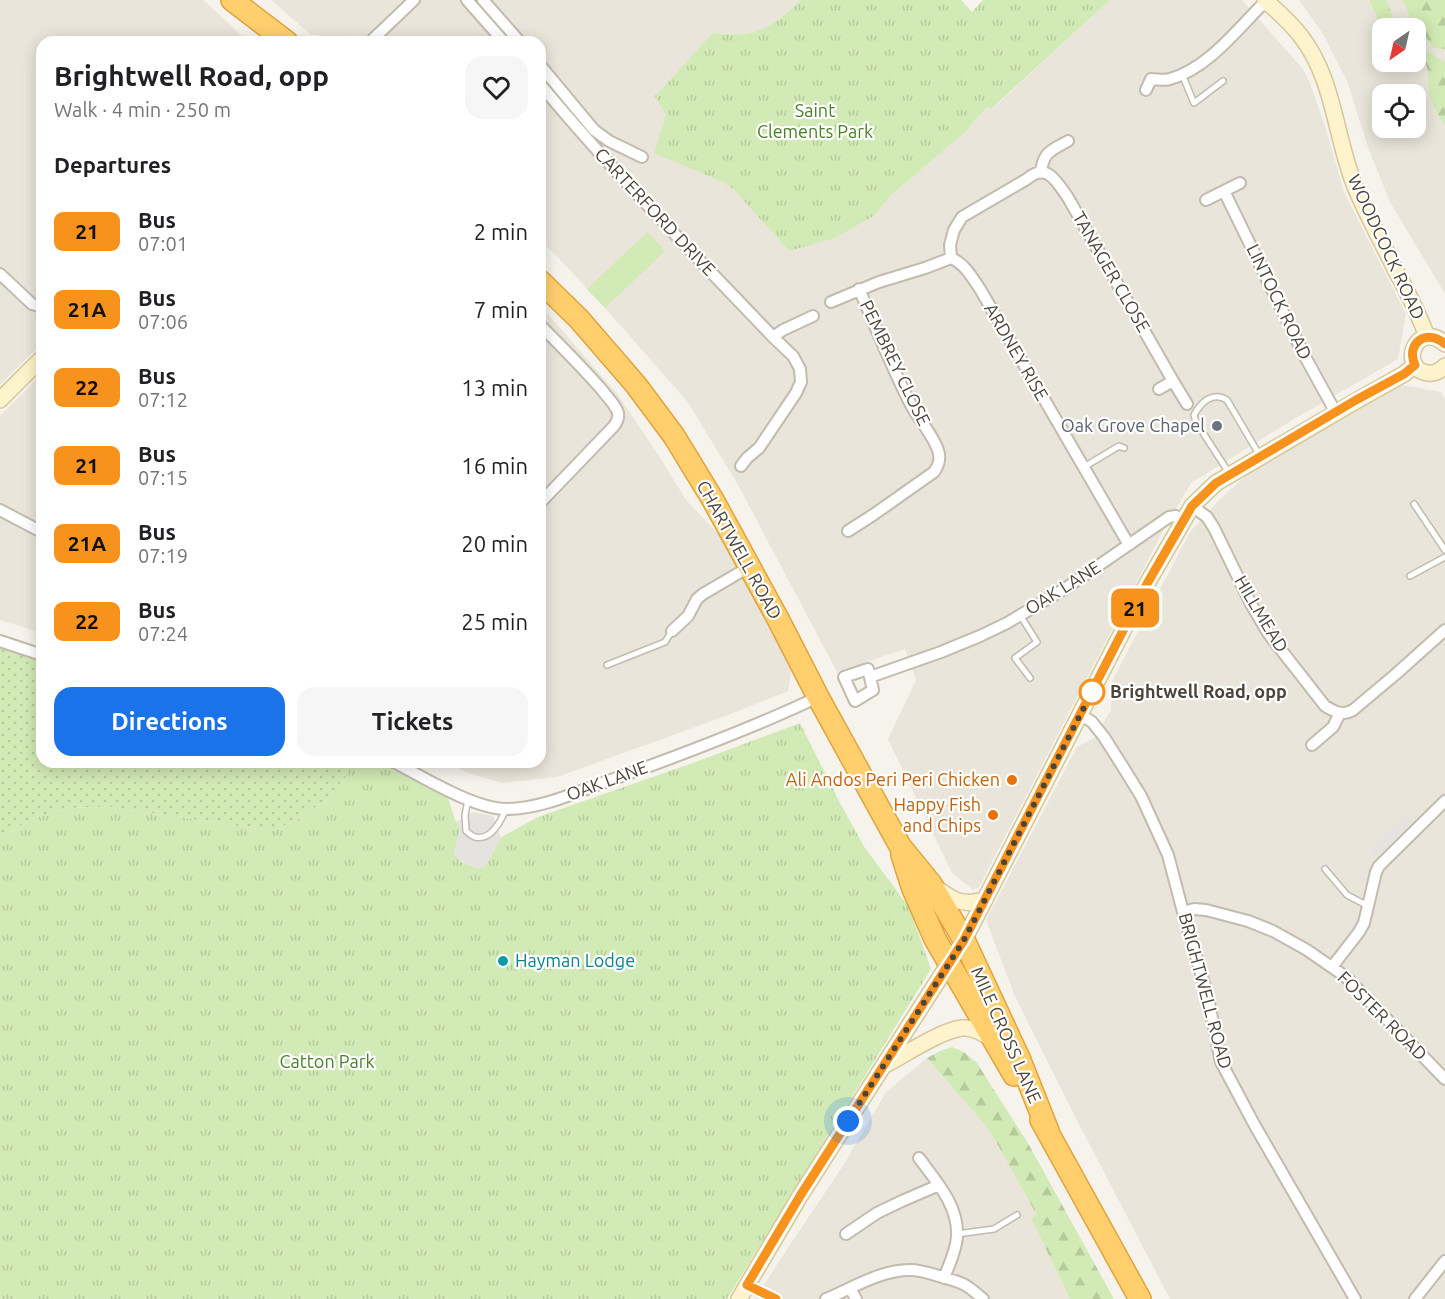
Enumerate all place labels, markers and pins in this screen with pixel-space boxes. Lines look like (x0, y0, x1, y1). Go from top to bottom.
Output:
place label: Oak Grove Chapel (1061, 415, 1205, 435)
marker: Oak Grove Chapel (1210, 419, 1224, 433)
marker: Brightwell Road, opp (1079, 679, 1105, 705)
place label: Brightwell Road, opp (1110, 681, 1287, 701)
place label: Ali Andos Peri Peri Chicken (786, 769, 1000, 789)
marker: Ali Andos Peri Peri Chicken (1005, 773, 1019, 787)
place label: Happy Fish and Chips (893, 794, 981, 835)
marker: Happy Fish and Chips (986, 808, 1000, 822)
place label: Hayman Lodge (515, 950, 635, 970)
marker: Hayman Lodge (496, 954, 510, 968)

